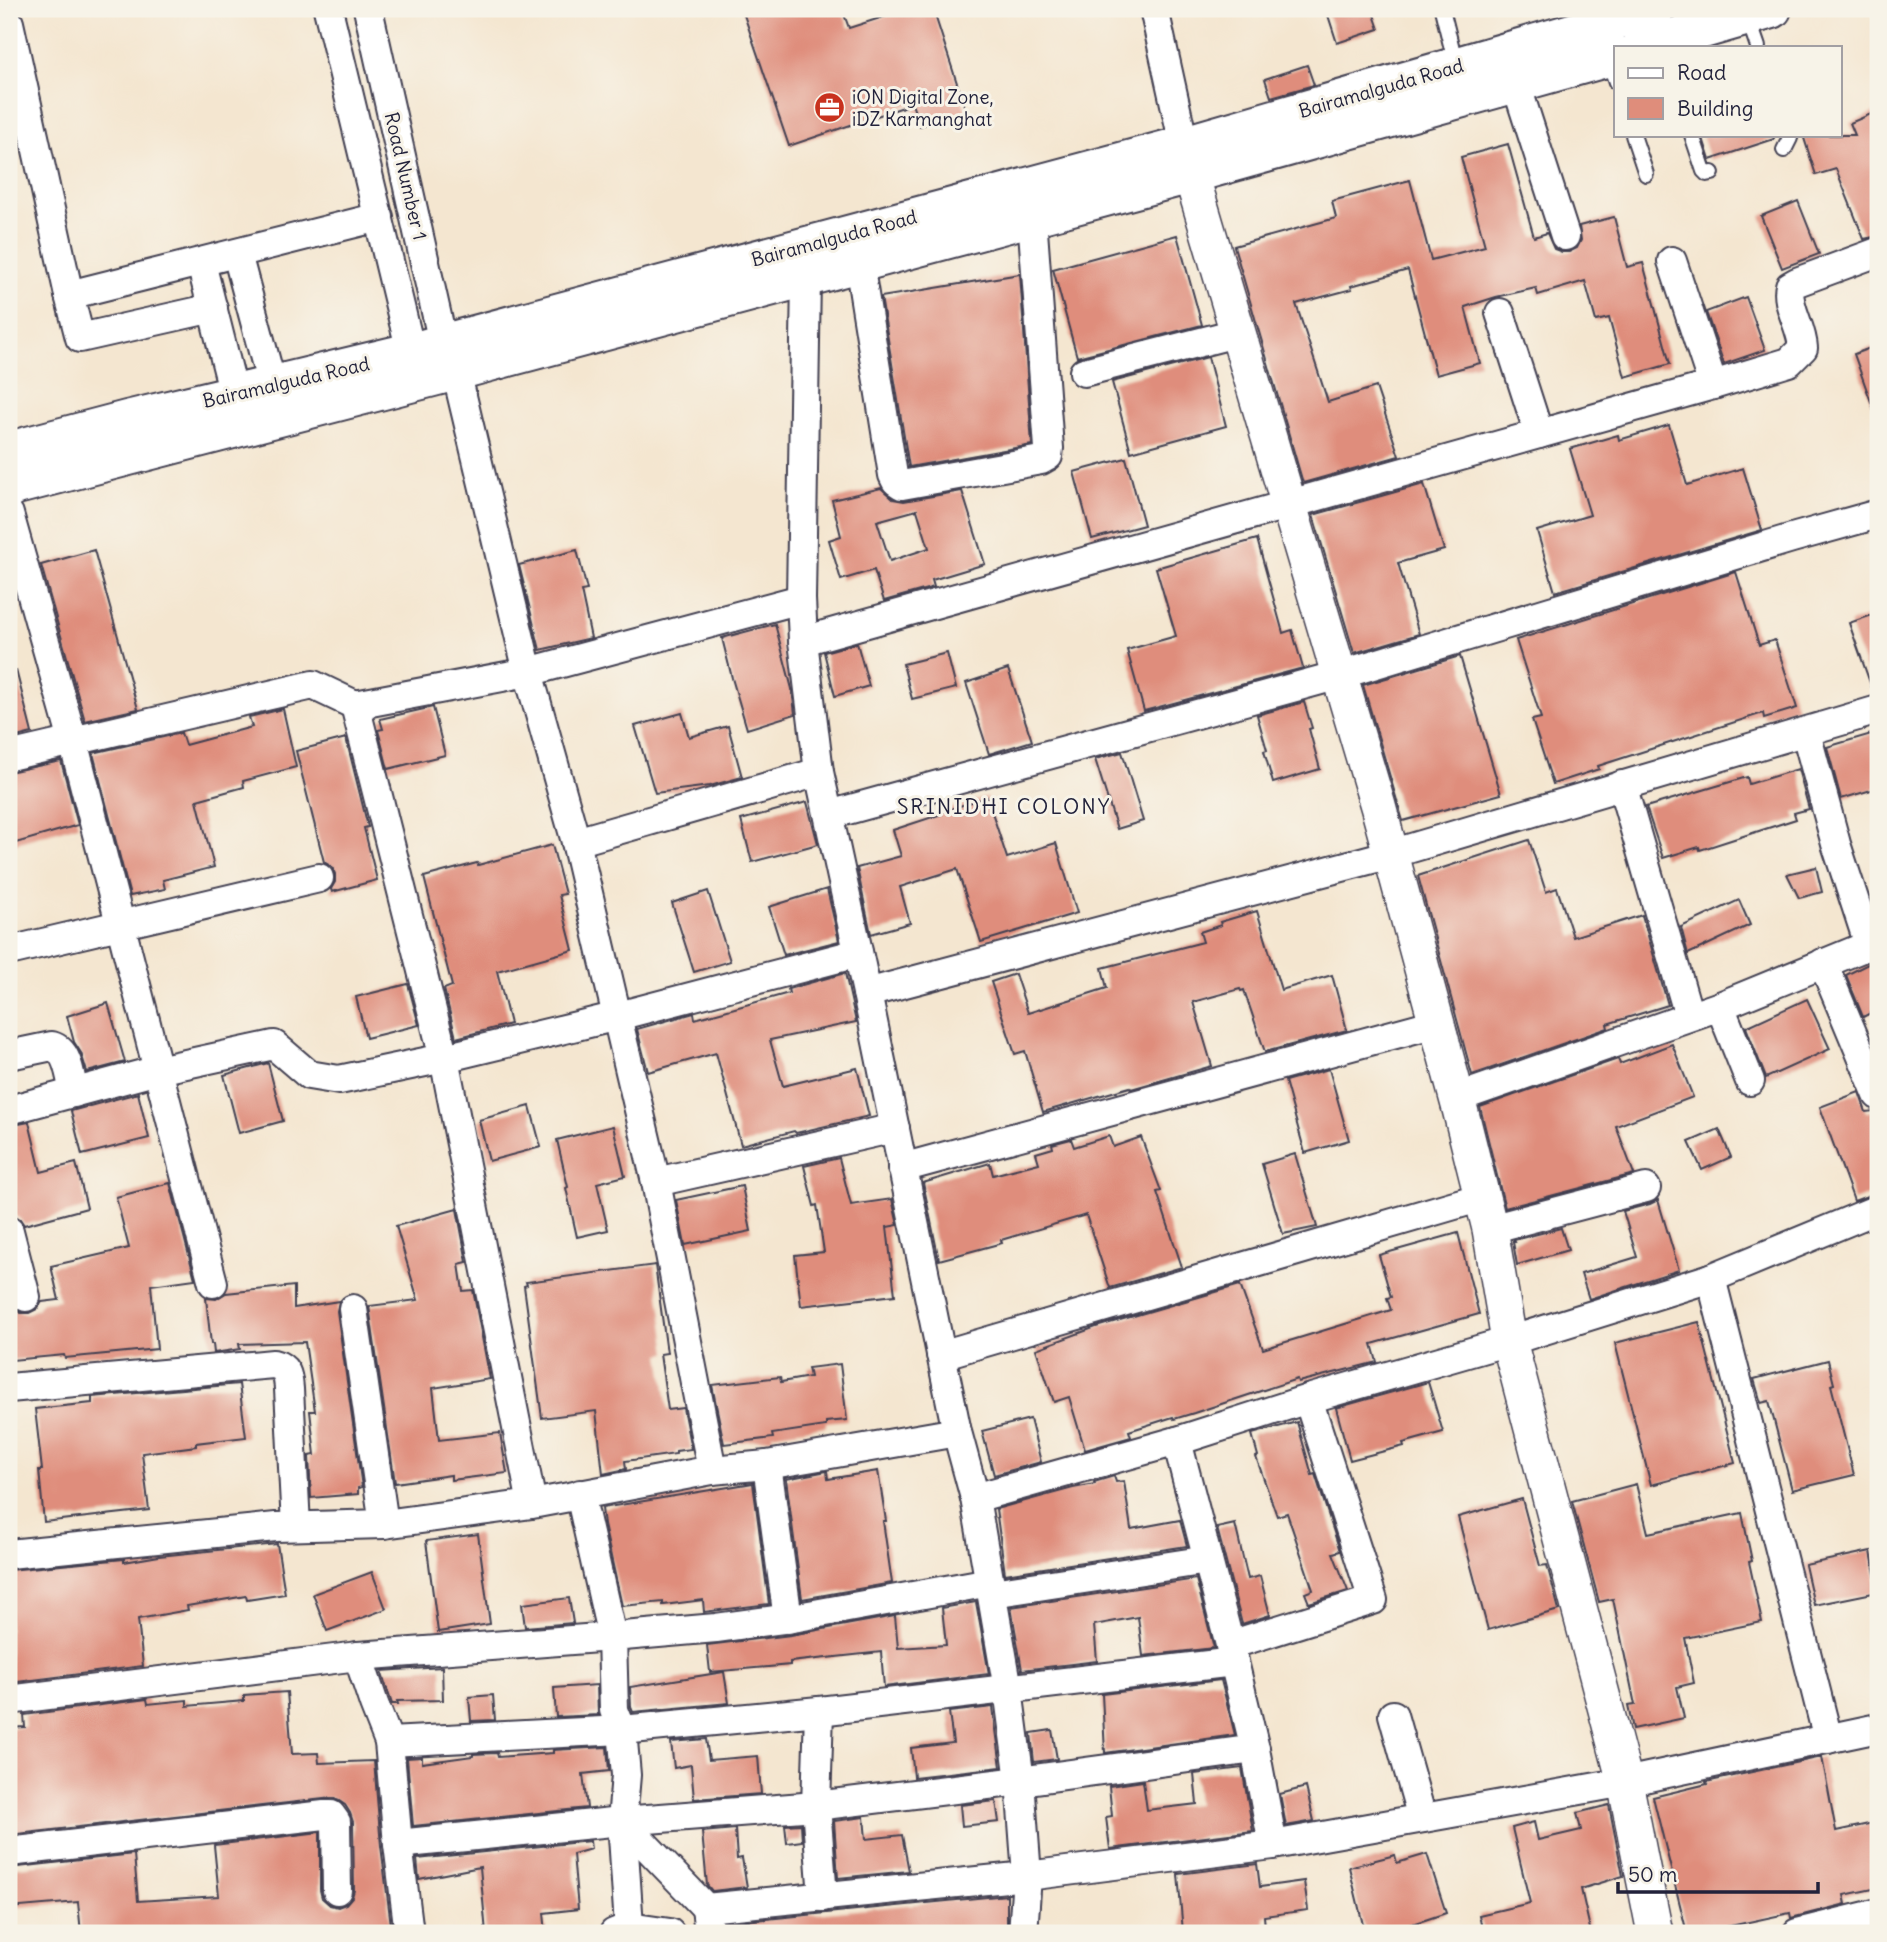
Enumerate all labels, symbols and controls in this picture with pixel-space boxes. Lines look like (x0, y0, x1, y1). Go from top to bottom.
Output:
legend (1614, 46, 1842, 136)
street label: Bairamalguda Road (1296, 53, 1466, 123)
text: Road (1677, 59, 1726, 86)
place label: iON Digital Zone, iDZ Karmanghat (852, 85, 994, 131)
office icon: iON Digital Zone, iDZ Karmanghat (812, 91, 846, 125)
text: Building (1677, 95, 1753, 122)
street label: Road Number 1 (380, 110, 432, 242)
street label: Bairamalguda Road (749, 204, 919, 272)
street label: Bairamalguda Road (200, 351, 372, 413)
district label: SRINIDHI COLONY (897, 793, 1111, 820)
scale bar (1618, 1851, 1817, 1895)
text: 50 m (1628, 1861, 1677, 1888)

